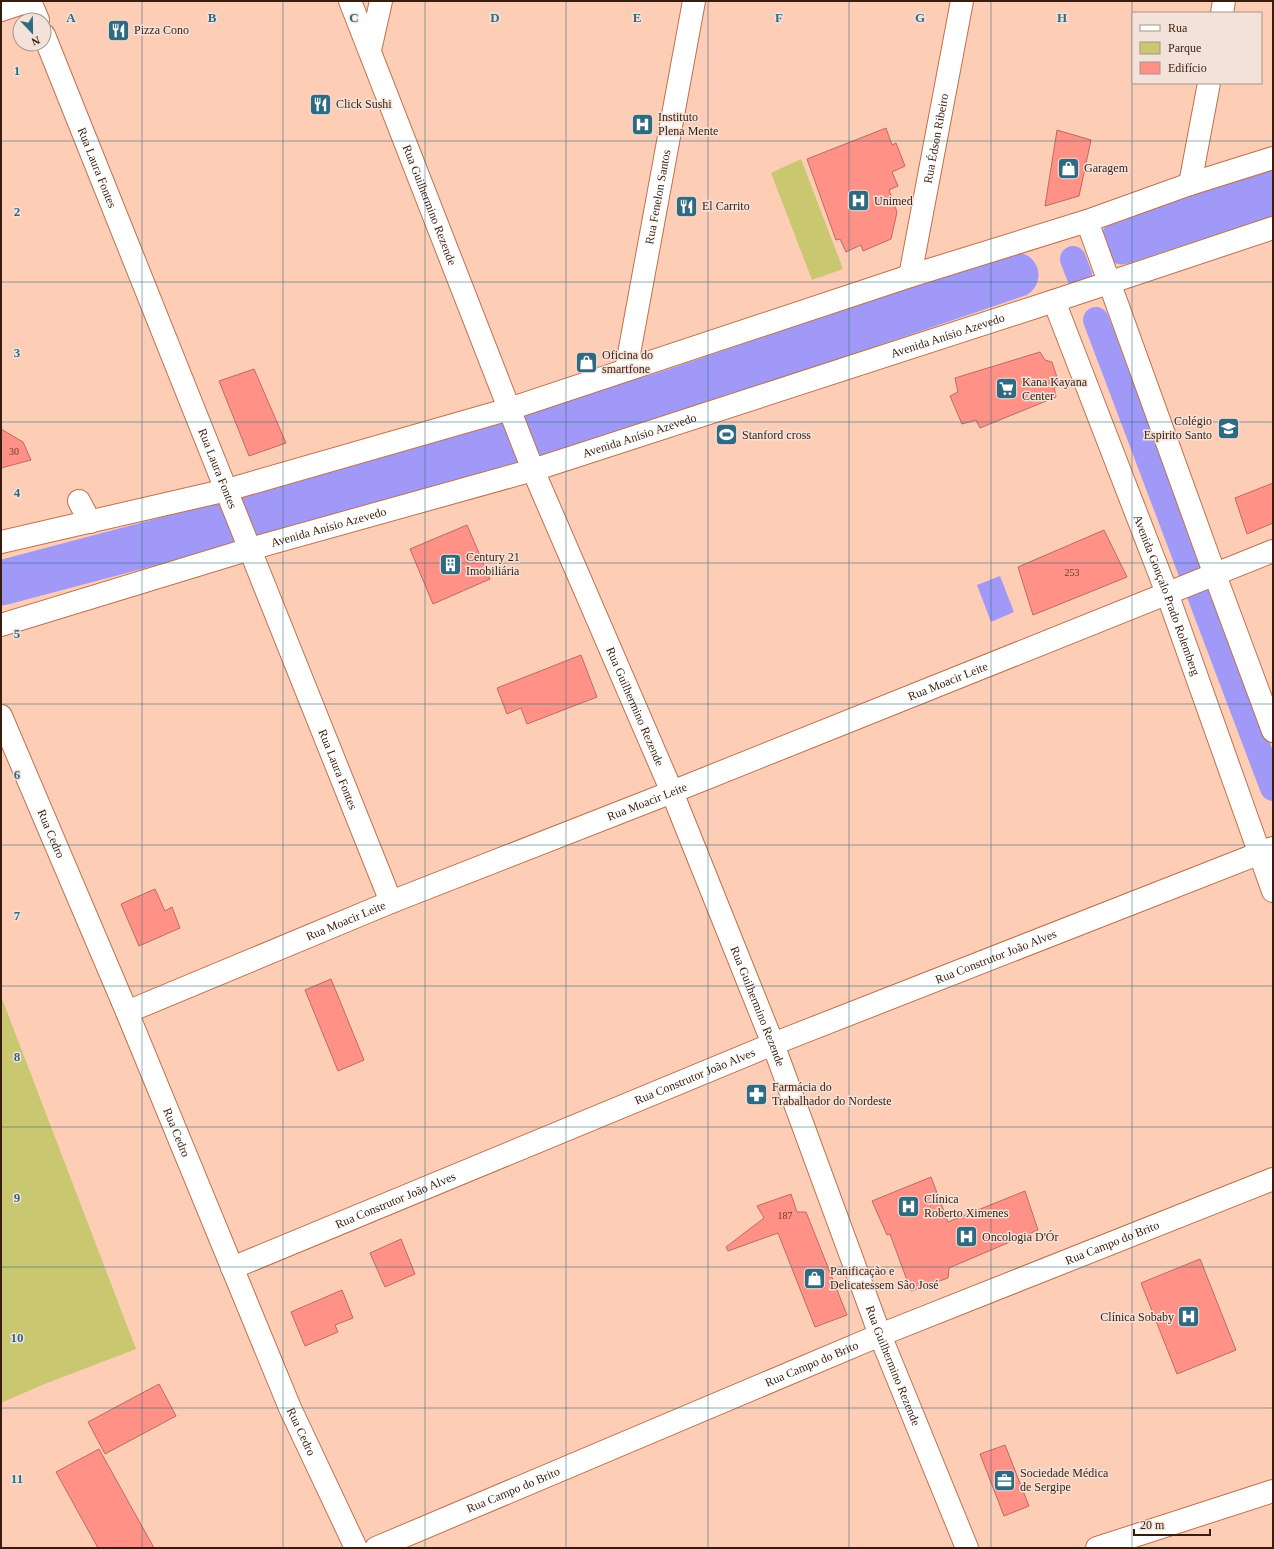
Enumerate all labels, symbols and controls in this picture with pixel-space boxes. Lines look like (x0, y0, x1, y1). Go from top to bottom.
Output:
text: A (66, 10, 76, 25)
text: B (208, 10, 217, 25)
text: C (349, 10, 359, 25)
text: D (490, 10, 500, 25)
text: E (633, 10, 641, 25)
text: F (775, 10, 783, 25)
text: G (915, 10, 925, 25)
text: H (1057, 10, 1067, 25)
north arrow (12, 12, 52, 52)
legend (1132, 12, 1262, 84)
restaurant icon: Pizza Cono (106, 17, 132, 43)
text: Rua (1168, 21, 1188, 35)
place label: Pizza Cono (134, 23, 189, 37)
text: N (30, 34, 42, 48)
text: Parque (1168, 41, 1201, 55)
text: Edifício (1168, 61, 1207, 75)
text: 1 (14, 63, 20, 78)
restaurant icon: Click Sushi (308, 91, 334, 117)
street label: Rua Édson Ribeiro (921, 92, 951, 185)
place label: Click Sushi (336, 97, 392, 111)
place label: Instituto Plena Mente (658, 110, 718, 138)
hospital icon: Instituto Plena Mente (629, 111, 655, 137)
street label: Rua Laura Fontes (75, 126, 120, 210)
street label: Rua Guilhermino Rezende (400, 143, 459, 267)
street label: Rua Fenelon Santos (642, 148, 674, 245)
shop icon: Garagem (1055, 155, 1081, 181)
place label: Garagem (1084, 161, 1129, 175)
hospital icon: Unimed (845, 188, 871, 214)
restaurant icon: El Carrito (674, 193, 700, 219)
place label: Unimed (874, 194, 913, 208)
place label: El Carrito (702, 199, 750, 213)
text: 2 (14, 204, 20, 219)
street label: Avenida Anísio Azevedo (889, 310, 1006, 361)
text: 3 (14, 345, 21, 360)
place label: Oficina do smartfone (602, 348, 653, 376)
shop icon: Oficina do smartfone (573, 349, 599, 375)
place label: Kana Kayana Center (1022, 375, 1088, 403)
supermarket icon: Kana Kayana Center (993, 376, 1019, 402)
street label: Avenida Anísio Azevedo (581, 410, 698, 461)
place label: Colégio Espirito Santo (1144, 414, 1212, 442)
school or university icon: Colégio Espirito Santo (1215, 415, 1241, 441)
sports icon: Stanford cross (714, 422, 740, 448)
street label: Rua Laura Fontes (195, 426, 240, 511)
place label: Stanford cross (742, 428, 811, 442)
house number: 30 (9, 446, 19, 457)
text: 4 (14, 485, 21, 500)
street label: Avenida Anísio Azevedo (269, 504, 388, 550)
street label: Avenida Gonçalo Prado Rolemberg (1130, 513, 1203, 678)
place label: Century 21 Imobiliária (466, 550, 520, 578)
building icon: Century 21 Imobiliária (437, 551, 463, 577)
house number: 253 (1065, 567, 1080, 578)
text: 5 (14, 626, 21, 641)
street label: Rua Guilhermino Rezende (603, 645, 667, 768)
street label: Rua Moacir Leite (906, 659, 990, 704)
street label: Rua Laura Fontes (316, 727, 360, 812)
text: 6 (14, 767, 21, 782)
street label: Rua Moacir Leite (605, 780, 689, 824)
street label: Rua Cedro (35, 807, 68, 860)
street label: Rua Moacir Leite (304, 898, 388, 944)
text: 7 (14, 908, 21, 923)
street label: Rua Construtor João Alves (933, 926, 1059, 987)
street label: Rua Guilhermino Rezende (728, 944, 788, 1068)
street label: Rua Construtor João Alves (633, 1045, 758, 1107)
text: 8 (14, 1049, 21, 1064)
place label: Farmácia do Trabalhador do Nordeste (772, 1080, 892, 1108)
pharmacy icon: Farmácia do Trabalhador do Nordeste (744, 1081, 770, 1107)
street label: Rua Cedro (160, 1106, 193, 1159)
street label: Rua Construtor João Alves (333, 1169, 458, 1231)
text: 9 (14, 1190, 21, 1205)
place label: Clínica Roberto Ximenes (924, 1192, 1009, 1220)
hospital icon: Clínica Roberto Ximenes (895, 1193, 921, 1219)
house number: 187 (778, 1210, 793, 1221)
street label: Rua Campo do Brito (1063, 1218, 1161, 1268)
hospital icon: Oncologia D'Ór (953, 1224, 979, 1250)
place label: Oncologia D'Ór (982, 1230, 1058, 1244)
place label: Panificação e Delicatessem São José (830, 1264, 939, 1292)
shop icon: Panificação e Delicatessem São José (801, 1265, 827, 1291)
street label: Rua Guilhermino Rezende (863, 1304, 923, 1428)
hospital icon: Clínica Sobaby (1176, 1304, 1202, 1330)
place label: Clínica Sobaby (1100, 1310, 1174, 1324)
text: 10 (11, 1330, 24, 1345)
street label: Rua Campo do Brito (763, 1338, 860, 1390)
street label: Rua Cedro (284, 1405, 318, 1458)
street label: Rua Campo do Brito (465, 1464, 562, 1516)
place label: Sociedade Médica de Sergipe (1020, 1466, 1109, 1494)
office icon: Sociedade Médica de Sergipe (991, 1467, 1017, 1493)
text: 11 (11, 1471, 23, 1486)
scale bar (1134, 1511, 1210, 1537)
text: 20 m (1140, 1518, 1165, 1532)

